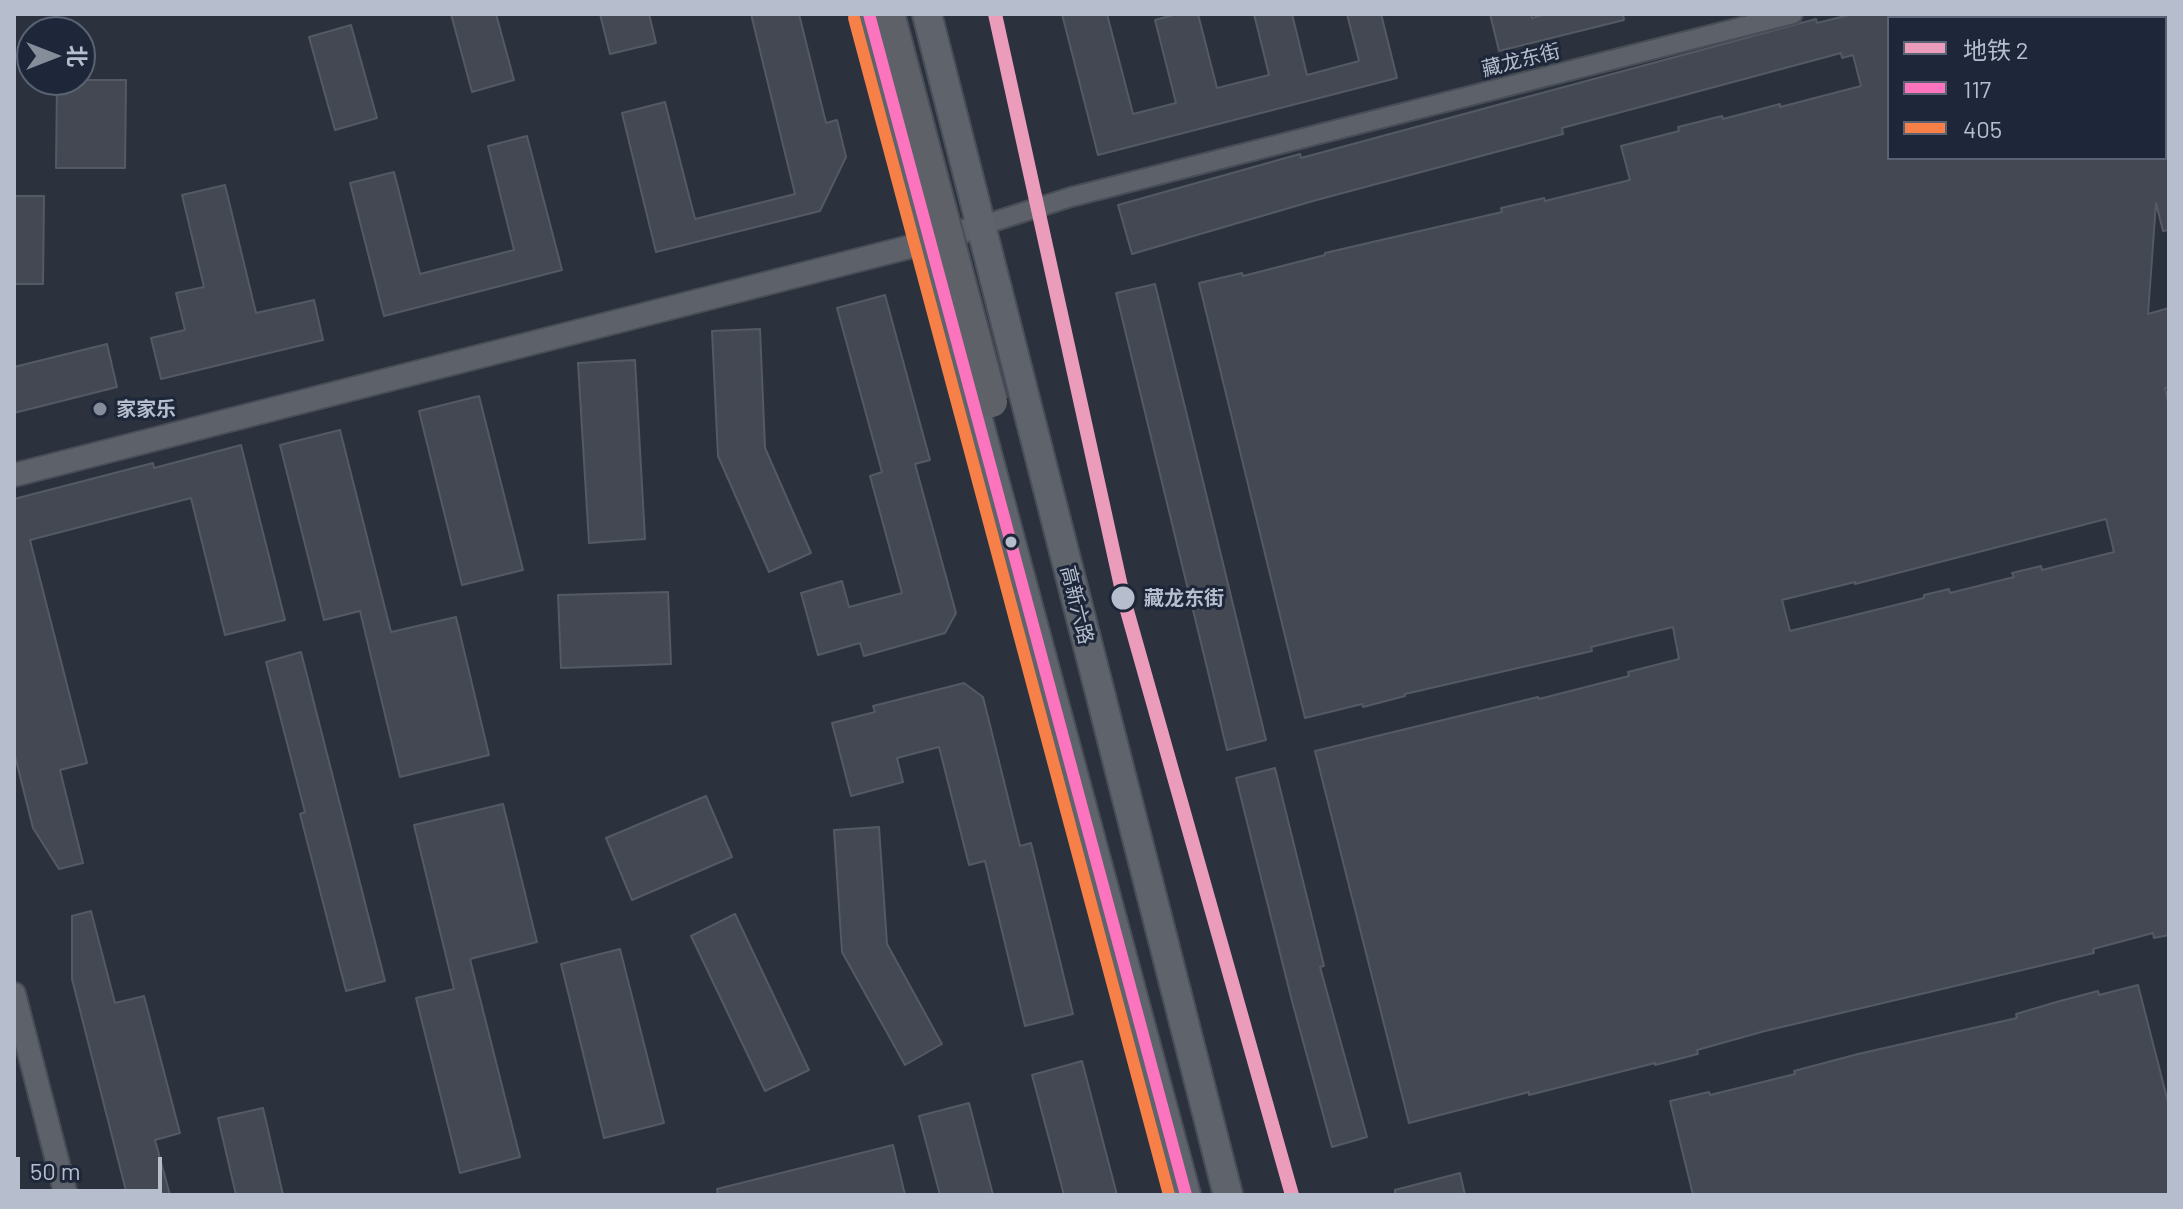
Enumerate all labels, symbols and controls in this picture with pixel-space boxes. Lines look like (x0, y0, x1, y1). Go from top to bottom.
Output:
north arrow (16, 16, 96, 96)
legend (1887, 16, 2167, 160)
text: 地铁 2 (1963, 35, 2029, 64)
street label: 藏龙东街 (1479, 39, 1563, 81)
text: 北 (65, 45, 91, 67)
text: 117 (1963, 74, 1991, 103)
text: 405 (1963, 114, 2002, 143)
place label: 家家乐 (116, 397, 176, 421)
marker: 家家乐 (91, 400, 109, 418)
unlabelled marker (1003, 534, 1019, 550)
street label: 高新六路 (1056, 563, 1098, 647)
marker: 藏龙东街 (1109, 584, 1137, 612)
place label: 藏龙东街 (1144, 586, 1224, 610)
scale bar (20, 1141, 166, 1191)
text: 50 m (30, 1156, 81, 1185)

